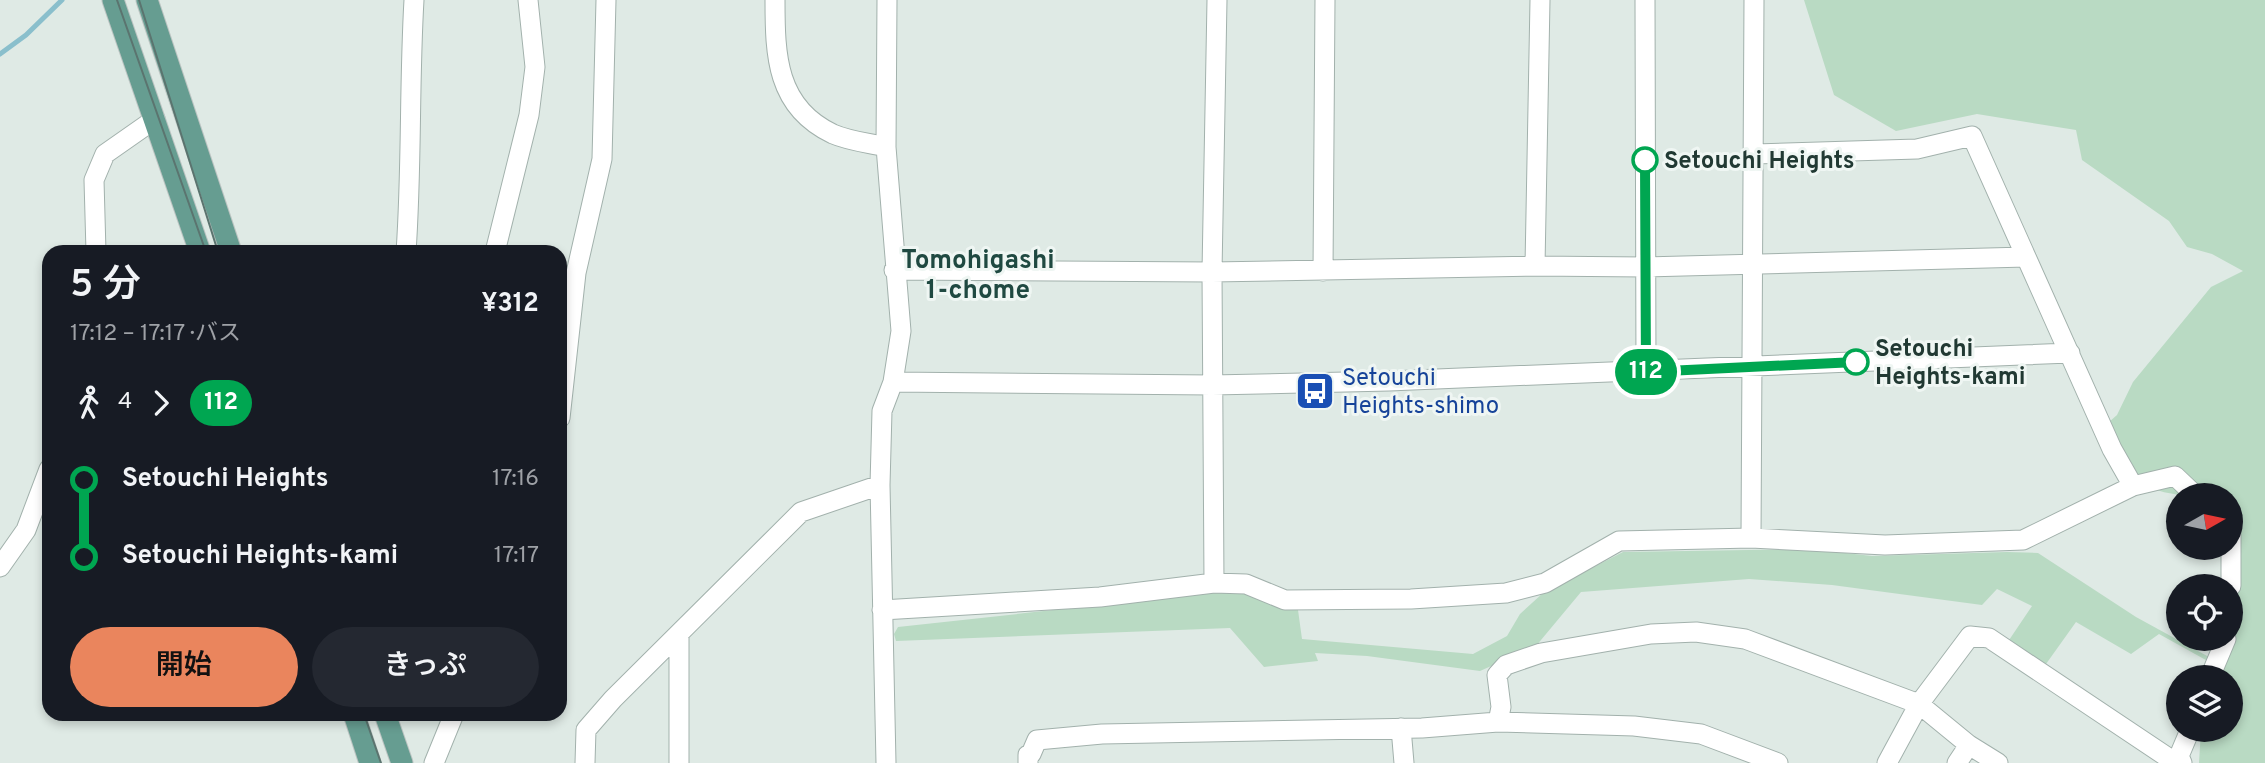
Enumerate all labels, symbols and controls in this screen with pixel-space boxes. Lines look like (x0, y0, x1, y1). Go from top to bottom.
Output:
marker: Setouchi Heights (1632, 147, 1658, 173)
place label: Setouchi Heights (1664, 147, 1855, 177)
district label: Tomohigashi 1-chome (901, 245, 1055, 308)
text: 5 分 (70, 262, 141, 311)
text: ¥312 (481, 288, 539, 321)
text: 17:12 – 17:17 · バス (70, 320, 241, 349)
place label: Setouchi Heights-kami (1875, 335, 2026, 393)
line badge: 112 (1606, 349, 1686, 395)
marker: Setouchi Heights-kami (1843, 349, 1869, 375)
text: 112 (1629, 357, 1663, 387)
place label: Setouchi Heights-shimo (1342, 364, 1499, 422)
bus stop icon: Setouchi Heights-shimo (1294, 370, 1336, 412)
icon: walk (70, 384, 108, 422)
icon: forward (142, 384, 180, 422)
text: 4 (118, 388, 132, 417)
text: 112 (204, 388, 238, 418)
text: Setouchi Heights (122, 463, 329, 496)
text: 17:16 (492, 465, 539, 494)
north arrow (2166, 483, 2244, 560)
map controls (2166, 483, 2243, 742)
text: Setouchi Heights-kami (122, 540, 398, 573)
text: 17:17 (494, 542, 539, 571)
button: locate (2166, 574, 2243, 651)
button: 開始 (70, 627, 298, 707)
button: きっぷ (312, 627, 539, 707)
button: layers (2166, 665, 2243, 742)

